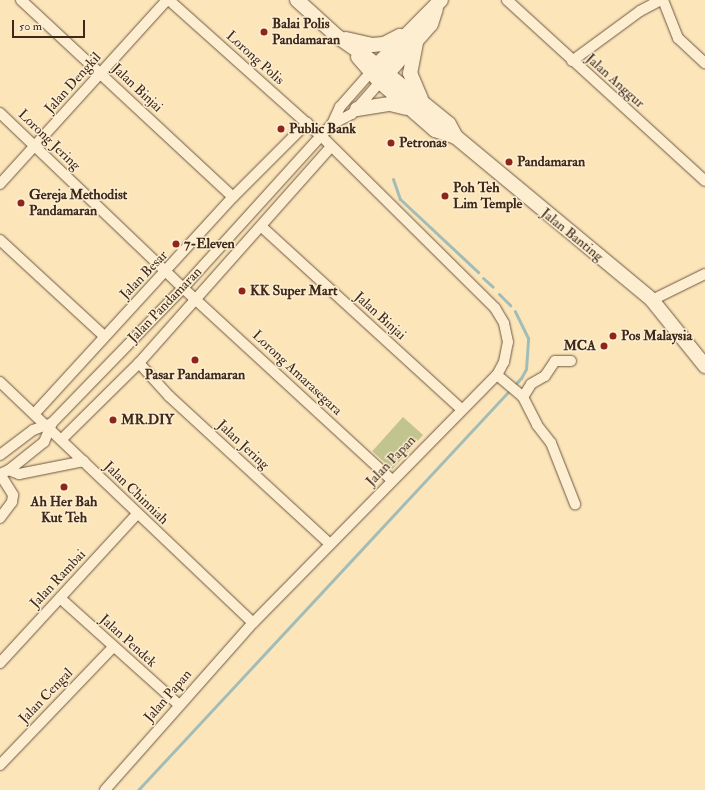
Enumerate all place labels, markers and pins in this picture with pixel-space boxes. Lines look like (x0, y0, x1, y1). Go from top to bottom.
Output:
place label: Balai Polis Pandamaran (272, 16, 340, 48)
marker: Balai Polis Pandamaran (259, 27, 269, 37)
place label: Public Bank (289, 121, 356, 137)
marker: Public Bank (276, 124, 286, 134)
place label: Petronas (399, 135, 447, 151)
marker: Petronas (386, 138, 396, 148)
place label: Pandamaran (517, 154, 585, 170)
marker: Pandamaran (504, 157, 514, 167)
place label: Poh Teh Lim Temple (453, 180, 522, 212)
place label: Gereja Methodist Pandamaran (29, 187, 127, 220)
marker: Poh Teh Lim Temple (440, 191, 450, 201)
marker: Gereja Methodist Pandamaran (16, 198, 26, 208)
place label: 7-Eleven (184, 236, 235, 252)
marker: 7-Eleven (171, 239, 181, 249)
place label: KK Super Mart (250, 283, 338, 299)
marker: KK Super Mart (237, 286, 247, 296)
place label: Pos Malaysia (621, 328, 692, 344)
marker: Pos Malaysia (608, 331, 618, 341)
place label: MCA (563, 338, 596, 354)
marker: MCA (599, 341, 609, 351)
marker: Pasar Pandamaran (190, 355, 200, 365)
place label: Pasar Pandamaran (145, 367, 245, 383)
place label: MR.DIY (121, 412, 174, 428)
marker: MR.DIY (108, 415, 118, 425)
marker: Ah Her Bah Kut Teh (59, 482, 69, 492)
place label: Ah Her Bah Kut Teh (31, 494, 97, 526)

